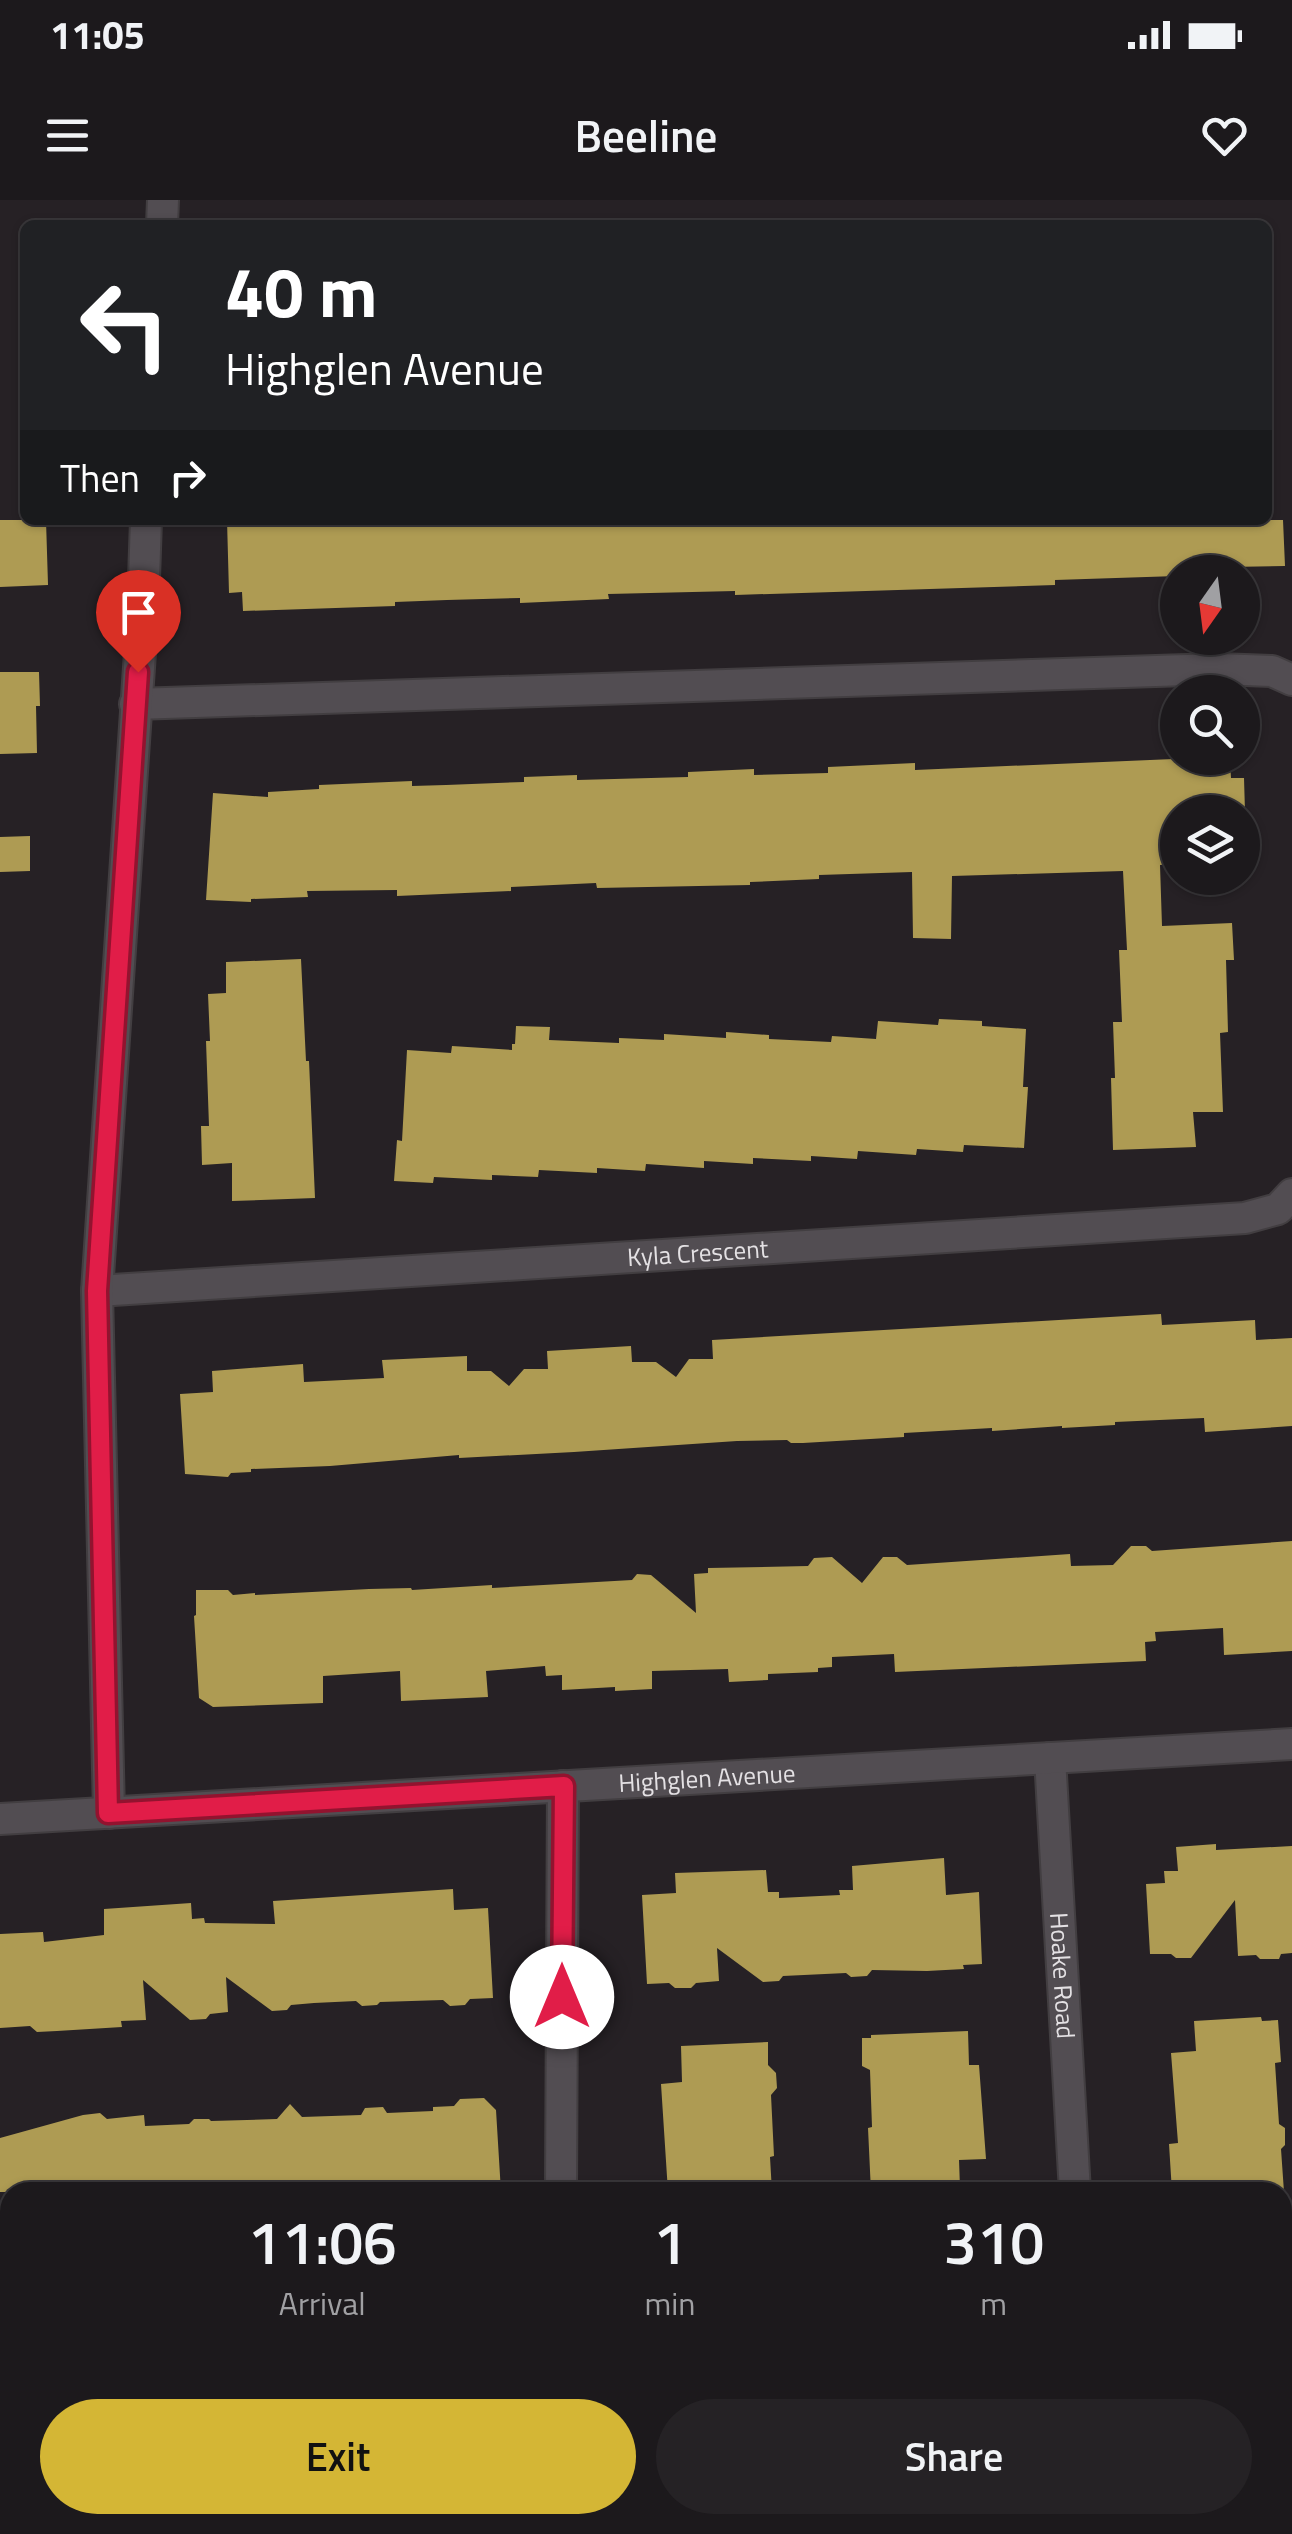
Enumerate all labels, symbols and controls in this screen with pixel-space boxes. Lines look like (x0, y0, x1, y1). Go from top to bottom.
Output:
text: 11:05 (50, 6, 145, 64)
text: Beeline (575, 101, 717, 169)
icon: menu (40, 108, 95, 163)
icon: heart (1197, 108, 1252, 163)
text: 40 m (225, 238, 378, 344)
icon: left (60, 260, 190, 390)
text: Highglen Avenue (225, 334, 544, 402)
text: Then (60, 449, 140, 507)
icon: right (160, 450, 215, 505)
north arrow (1160, 555, 1260, 655)
map controls (1160, 555, 1260, 895)
pin (96, 570, 181, 673)
icon: arrive (111, 585, 166, 640)
button: search (1160, 675, 1260, 775)
button: layers (1160, 795, 1260, 895)
street label: Kyla Crescent (626, 1229, 770, 1276)
street label: Highglen Avenue (617, 1754, 796, 1802)
street label: Hoake Road (1040, 1911, 1085, 2040)
position arrow (510, 1945, 614, 2049)
text: 11:06 (248, 2196, 397, 2287)
text: 1 (653, 2196, 687, 2287)
text: 310 (943, 2196, 1044, 2287)
text: Arrival (279, 2279, 366, 2327)
text: min (644, 2279, 695, 2327)
text: m (980, 2279, 1007, 2327)
button: Exit (40, 2399, 636, 2514)
button: Share (656, 2399, 1252, 2514)

